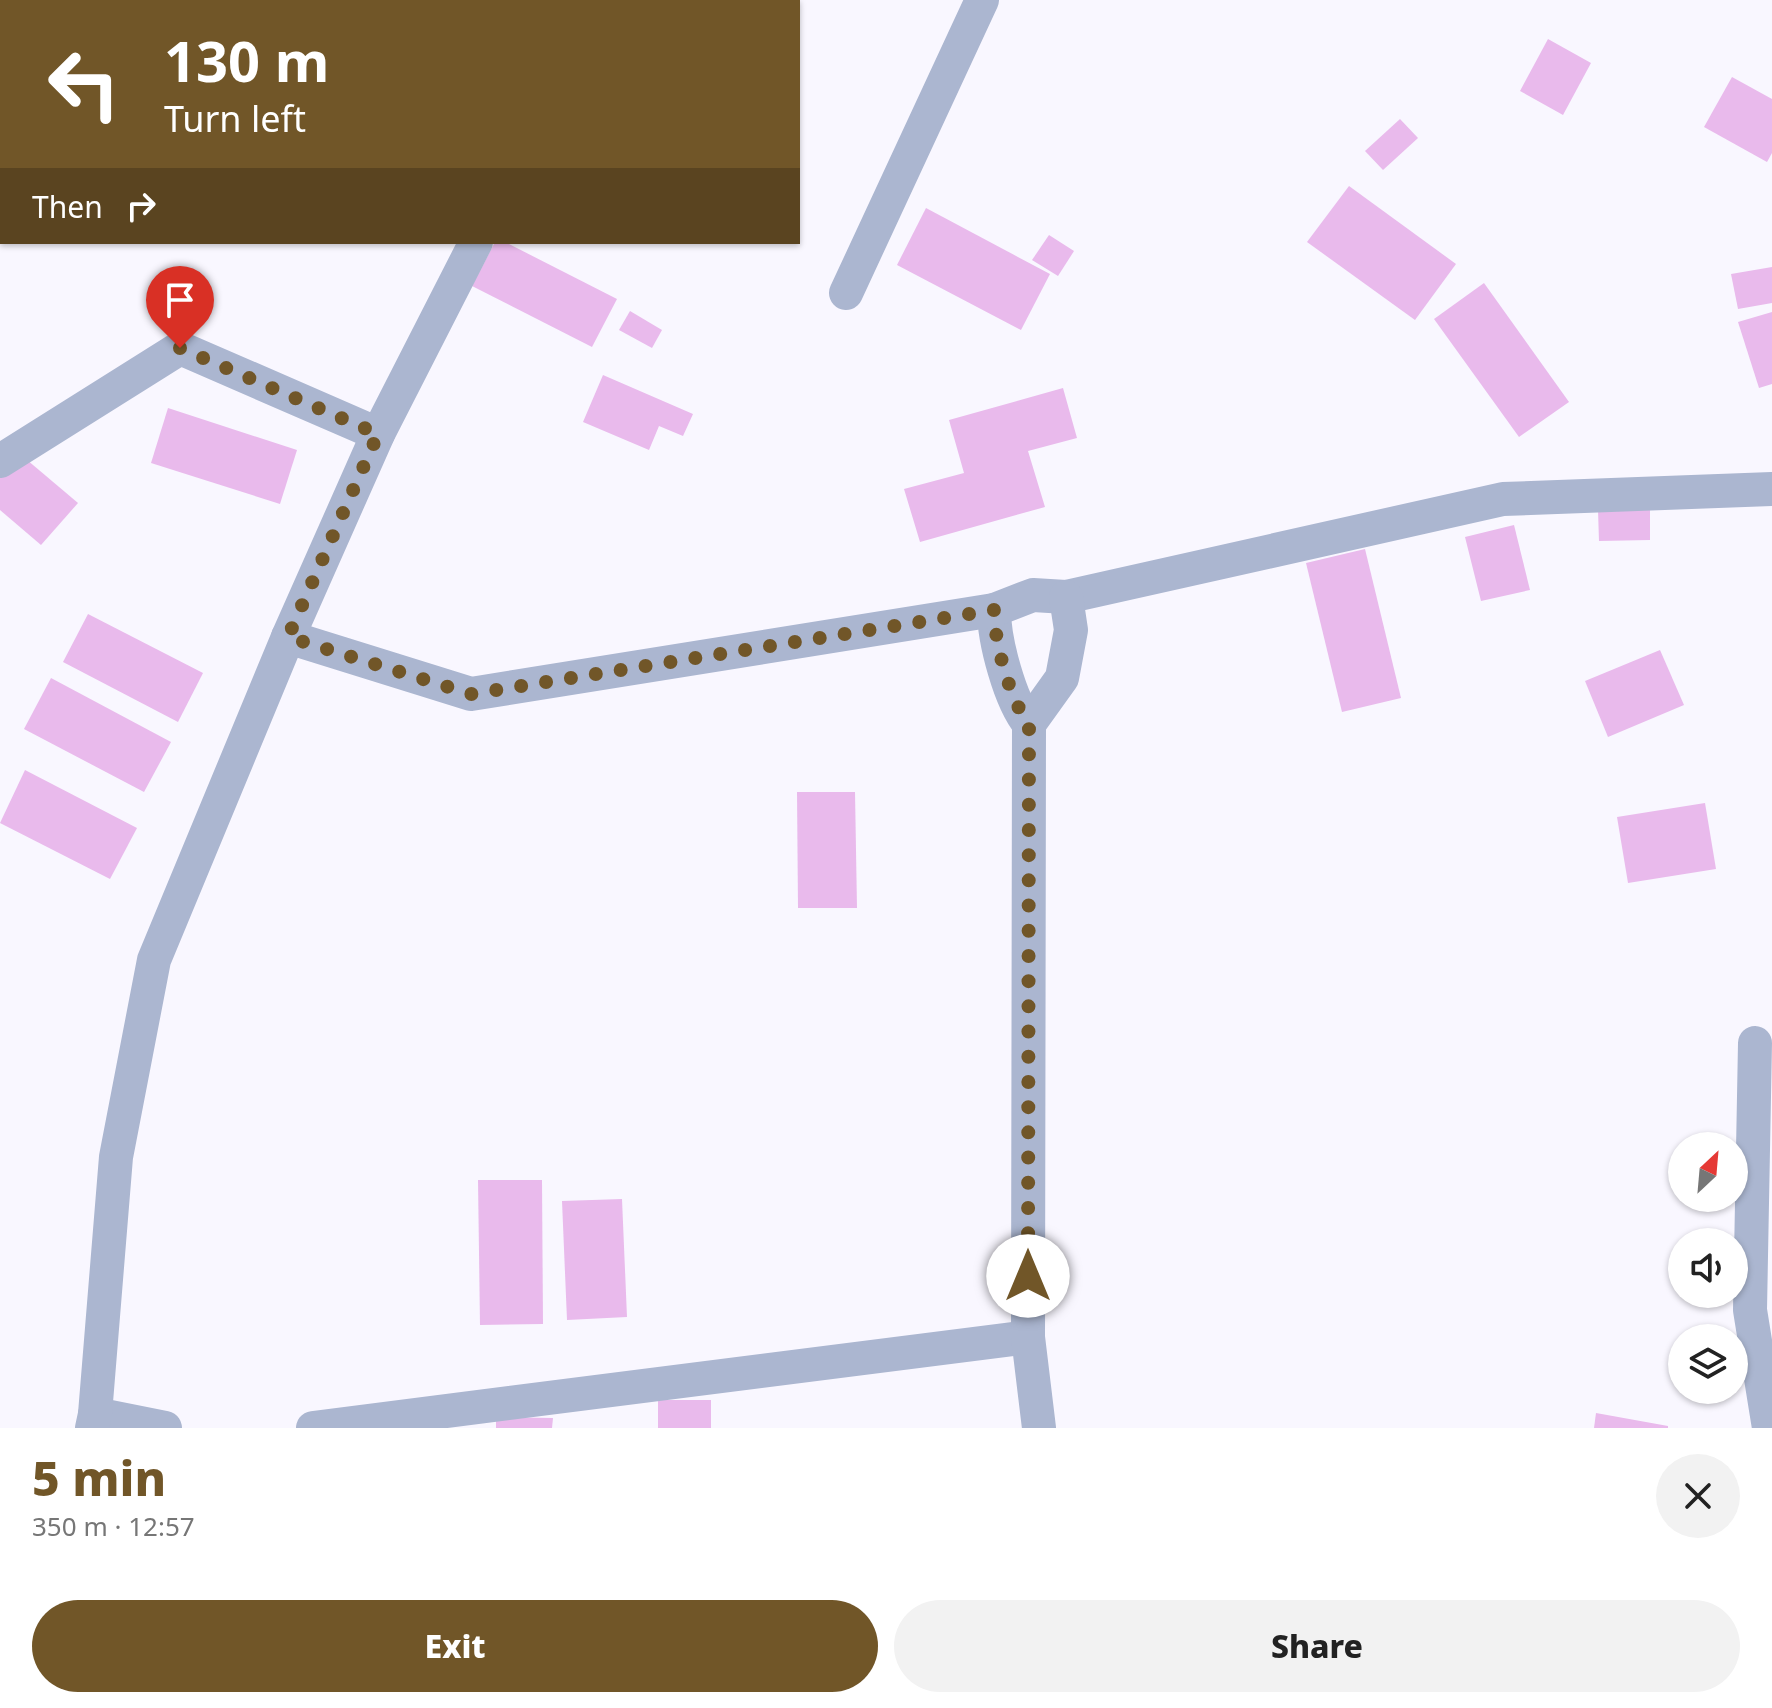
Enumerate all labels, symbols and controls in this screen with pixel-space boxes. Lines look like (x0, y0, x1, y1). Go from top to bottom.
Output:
text: 130 m (164, 22, 329, 98)
icon: left (32, 32, 136, 136)
text: Turn left (164, 94, 306, 143)
icon: right (119, 184, 163, 228)
text: Then (32, 186, 103, 227)
pin (146, 266, 214, 348)
icon: arrive (158, 278, 202, 322)
north arrow (1668, 1132, 1748, 1212)
map controls (1668, 1132, 1748, 1404)
button: sound (1668, 1228, 1748, 1308)
position arrow (986, 1234, 1070, 1318)
button: layers (1668, 1324, 1748, 1404)
text: 5 min (32, 1445, 166, 1510)
button: close (1656, 1454, 1740, 1538)
text: 350 m · 12:57 (32, 1508, 195, 1544)
button: Exit (32, 1600, 878, 1692)
button: Share (894, 1600, 1740, 1692)

